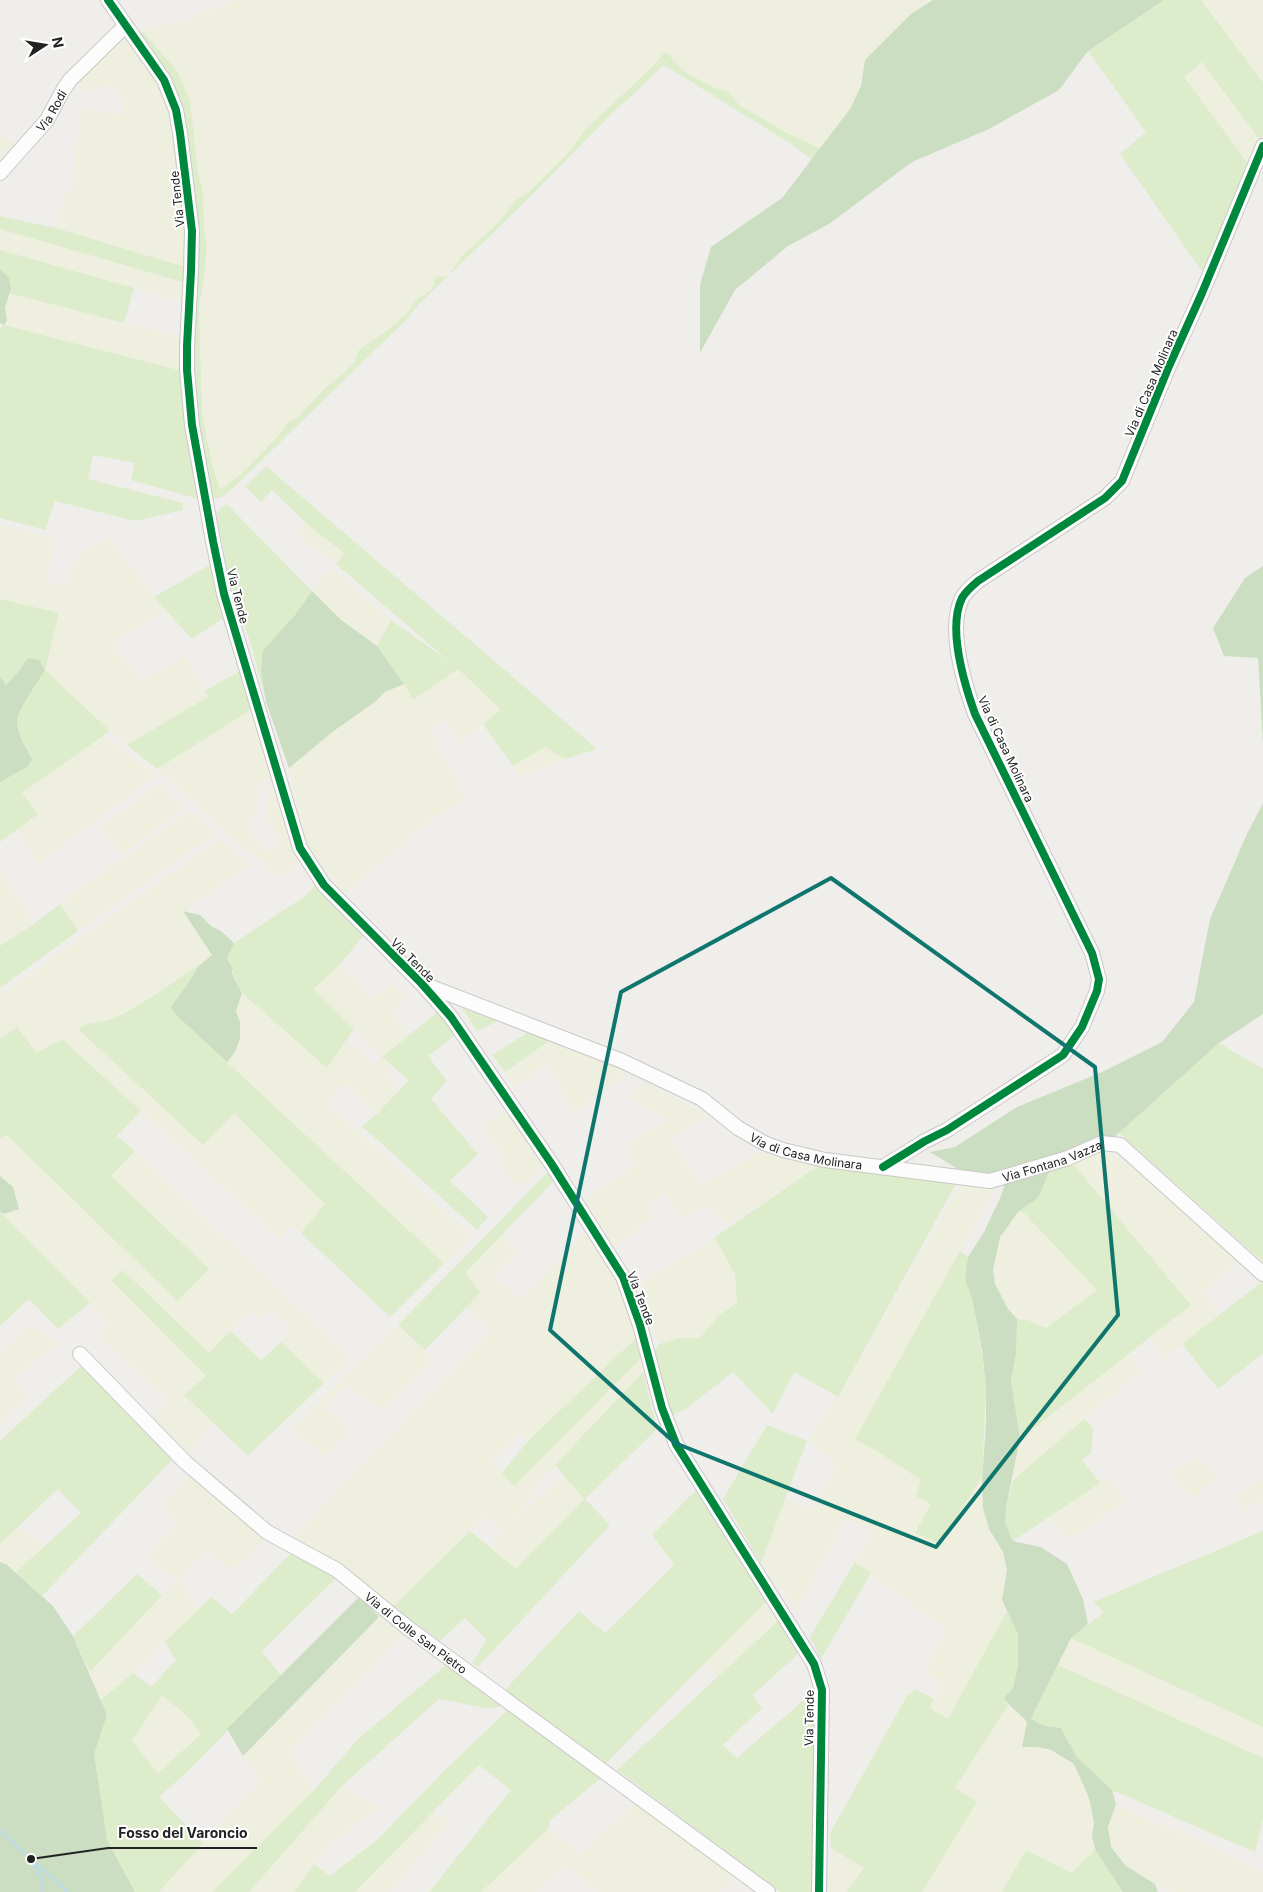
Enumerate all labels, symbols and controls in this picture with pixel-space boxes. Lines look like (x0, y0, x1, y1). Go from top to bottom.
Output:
north arrow (20, 20, 70, 70)
text: N (49, 35, 68, 49)
street label: Via Rodi (33, 86, 69, 135)
street label: Via Tende (167, 170, 187, 228)
street label: Via di Casa Molinara (1121, 327, 1181, 439)
street label: Via Tende (224, 567, 252, 625)
street label: Via di Casa Molinara (975, 693, 1037, 805)
street label: Via Tende (388, 935, 438, 985)
street label: Via di Casa Molinara (747, 1129, 863, 1172)
street label: Via Fontana Vazza (1000, 1137, 1104, 1185)
street label: Via Tende (624, 1269, 658, 1327)
street label: Via di Colle San Pietro (362, 1588, 470, 1676)
street label: Via Tende (801, 1690, 817, 1746)
callout: Fosso del Varoncio (108, 1819, 257, 1848)
text: Fosso del Varoncio (118, 1824, 248, 1841)

